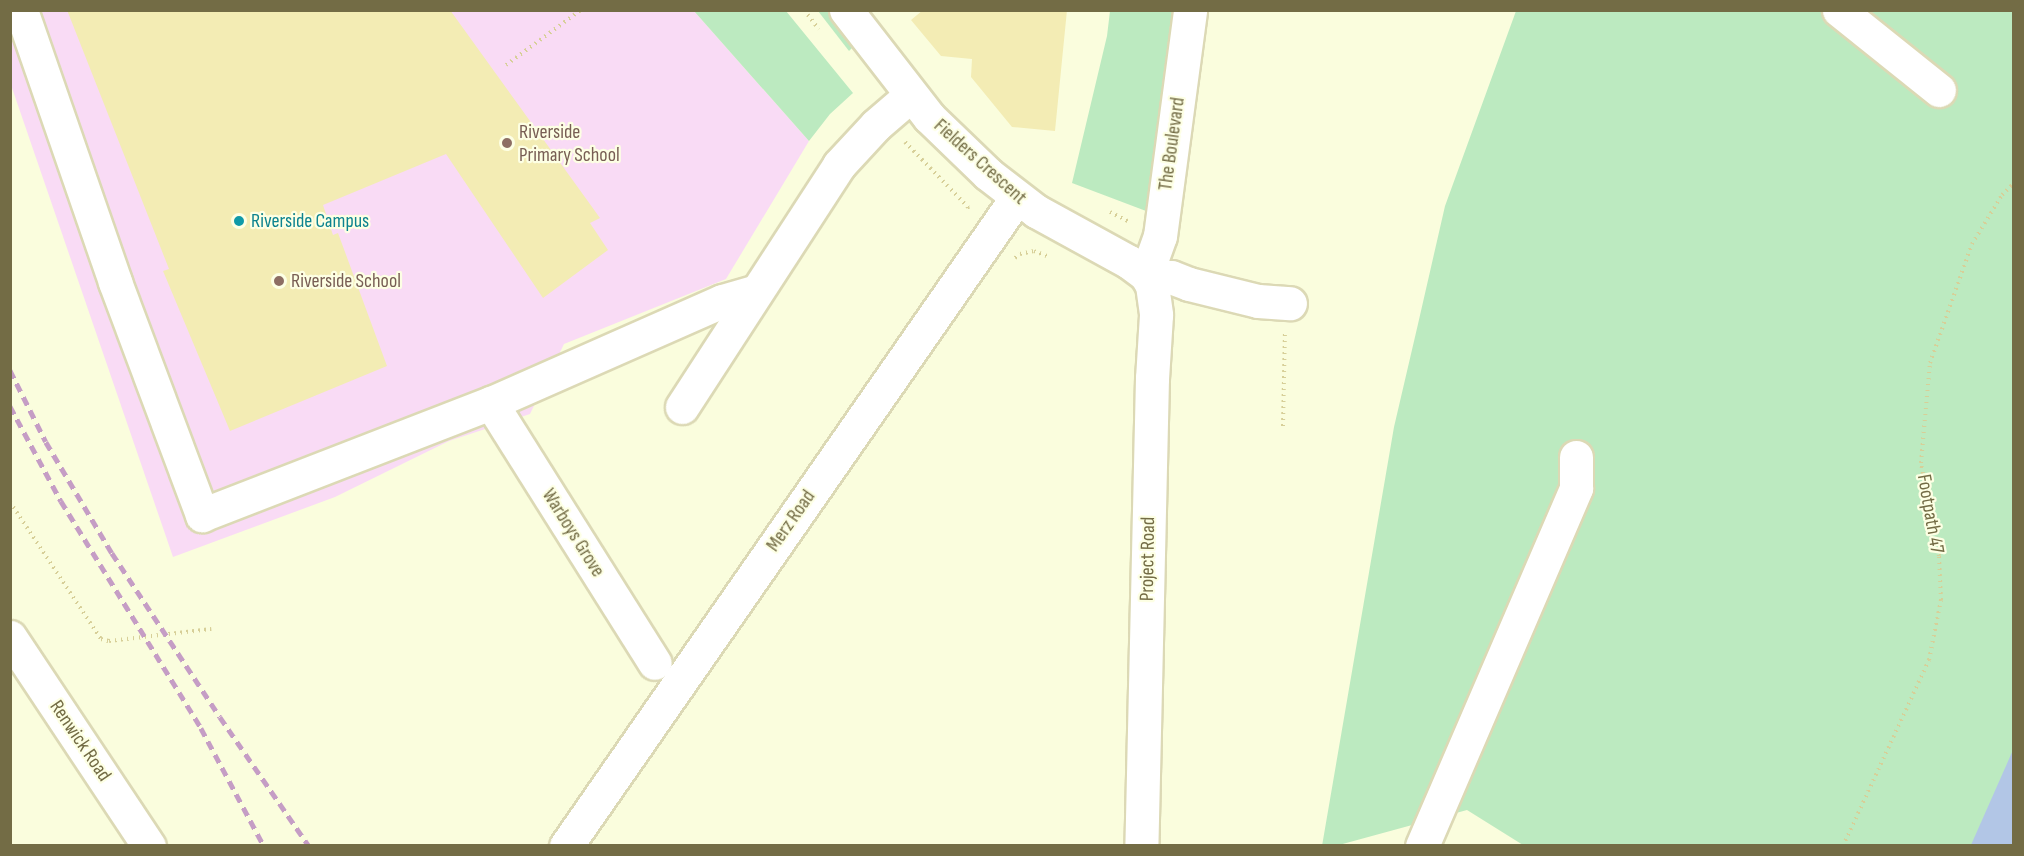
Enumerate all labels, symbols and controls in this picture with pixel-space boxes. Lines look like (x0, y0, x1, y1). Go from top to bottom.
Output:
street label: The Boulevard (1154, 96, 1190, 192)
street label: Fielders Crescent (929, 114, 1031, 210)
place label: Riverside Primary School (519, 120, 620, 167)
marker: Riverside Primary School (500, 136, 514, 150)
place label: Riverside Campus (251, 209, 369, 233)
marker: Riverside Campus (232, 214, 246, 228)
place label: Riverside School (291, 269, 401, 293)
marker: Riverside School (272, 274, 286, 288)
street label: Footpath 47 (1911, 473, 1949, 555)
street label: Warboys Grove (536, 484, 610, 582)
street label: Merz Road (761, 486, 821, 556)
street label: Project Road (1135, 517, 1161, 601)
street label: Renwick Road (44, 696, 116, 786)

